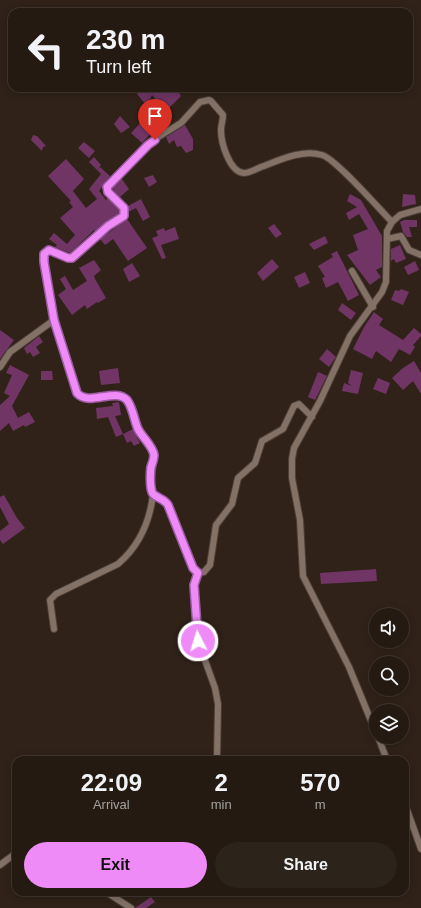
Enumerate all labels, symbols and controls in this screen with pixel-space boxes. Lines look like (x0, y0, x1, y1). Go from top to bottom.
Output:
icon: left (20, 24, 72, 76)
text: 230 m (86, 24, 165, 55)
text: Turn left (86, 57, 151, 77)
pin (138, 99, 172, 140)
icon: arrive (144, 105, 166, 127)
map controls (369, 608, 409, 744)
button: sound (369, 608, 409, 648)
position arrow (177, 620, 219, 662)
button: search (369, 656, 409, 696)
button: layers (369, 704, 409, 744)
text: 22:09 (81, 769, 142, 796)
text: 2 (214, 769, 228, 796)
text: 570 (300, 769, 340, 796)
text: Arrival (93, 797, 130, 812)
text: min (211, 797, 232, 812)
text: m (315, 797, 326, 812)
button: Exit (24, 842, 207, 888)
button: Share (215, 842, 397, 888)

